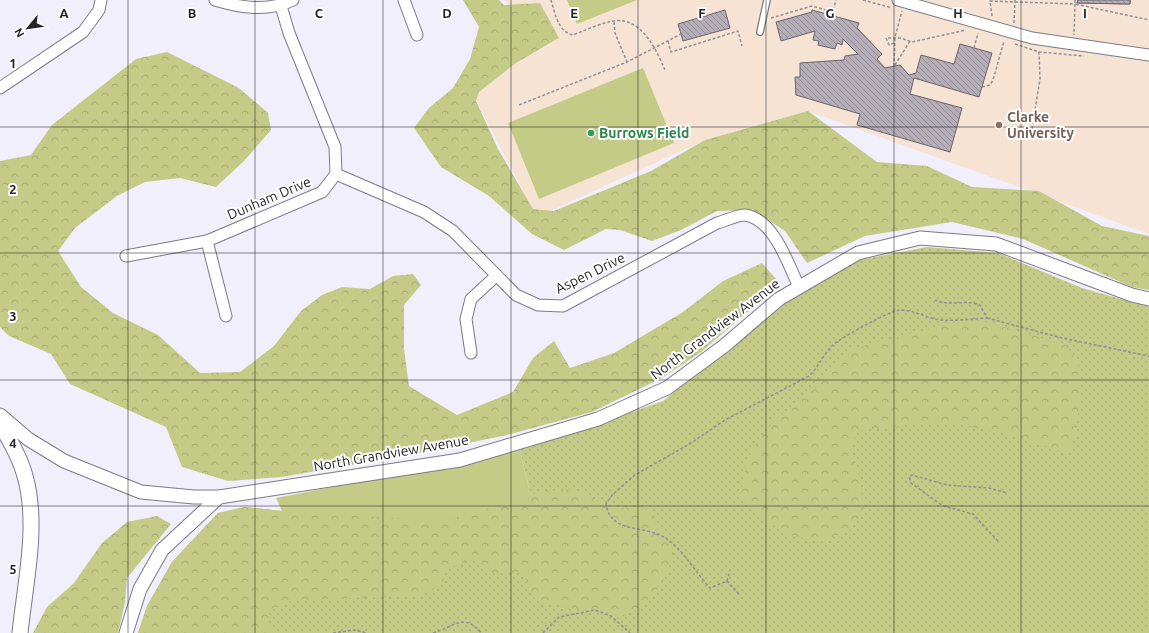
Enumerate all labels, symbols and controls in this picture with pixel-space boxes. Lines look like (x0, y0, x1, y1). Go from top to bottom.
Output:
text: A (59, 6, 69, 20)
text: B (188, 6, 197, 20)
text: C (315, 6, 324, 20)
text: D (442, 6, 452, 20)
text: E (570, 6, 578, 20)
text: F (698, 6, 706, 20)
text: G (826, 6, 835, 20)
text: H (953, 6, 963, 20)
text: I (1083, 6, 1087, 20)
north arrow (8, 8, 48, 48)
text: N (12, 26, 26, 39)
text: 1 (9, 56, 17, 70)
place label: Clarke University (1007, 109, 1075, 141)
marker: Clarke University (994, 120, 1004, 130)
place label: Burrows Field (599, 125, 690, 141)
marker: Burrows Field (586, 128, 596, 138)
street label: Dunham Drive (225, 173, 313, 223)
text: 2 (9, 182, 17, 196)
street label: Aspen Drive (553, 249, 627, 297)
street label: North Grandview Avenue (647, 275, 783, 383)
text: 3 (9, 309, 17, 323)
street label: North Grandview Avenue (312, 431, 470, 475)
text: 4 (9, 436, 17, 450)
text: 5 (9, 562, 17, 576)

